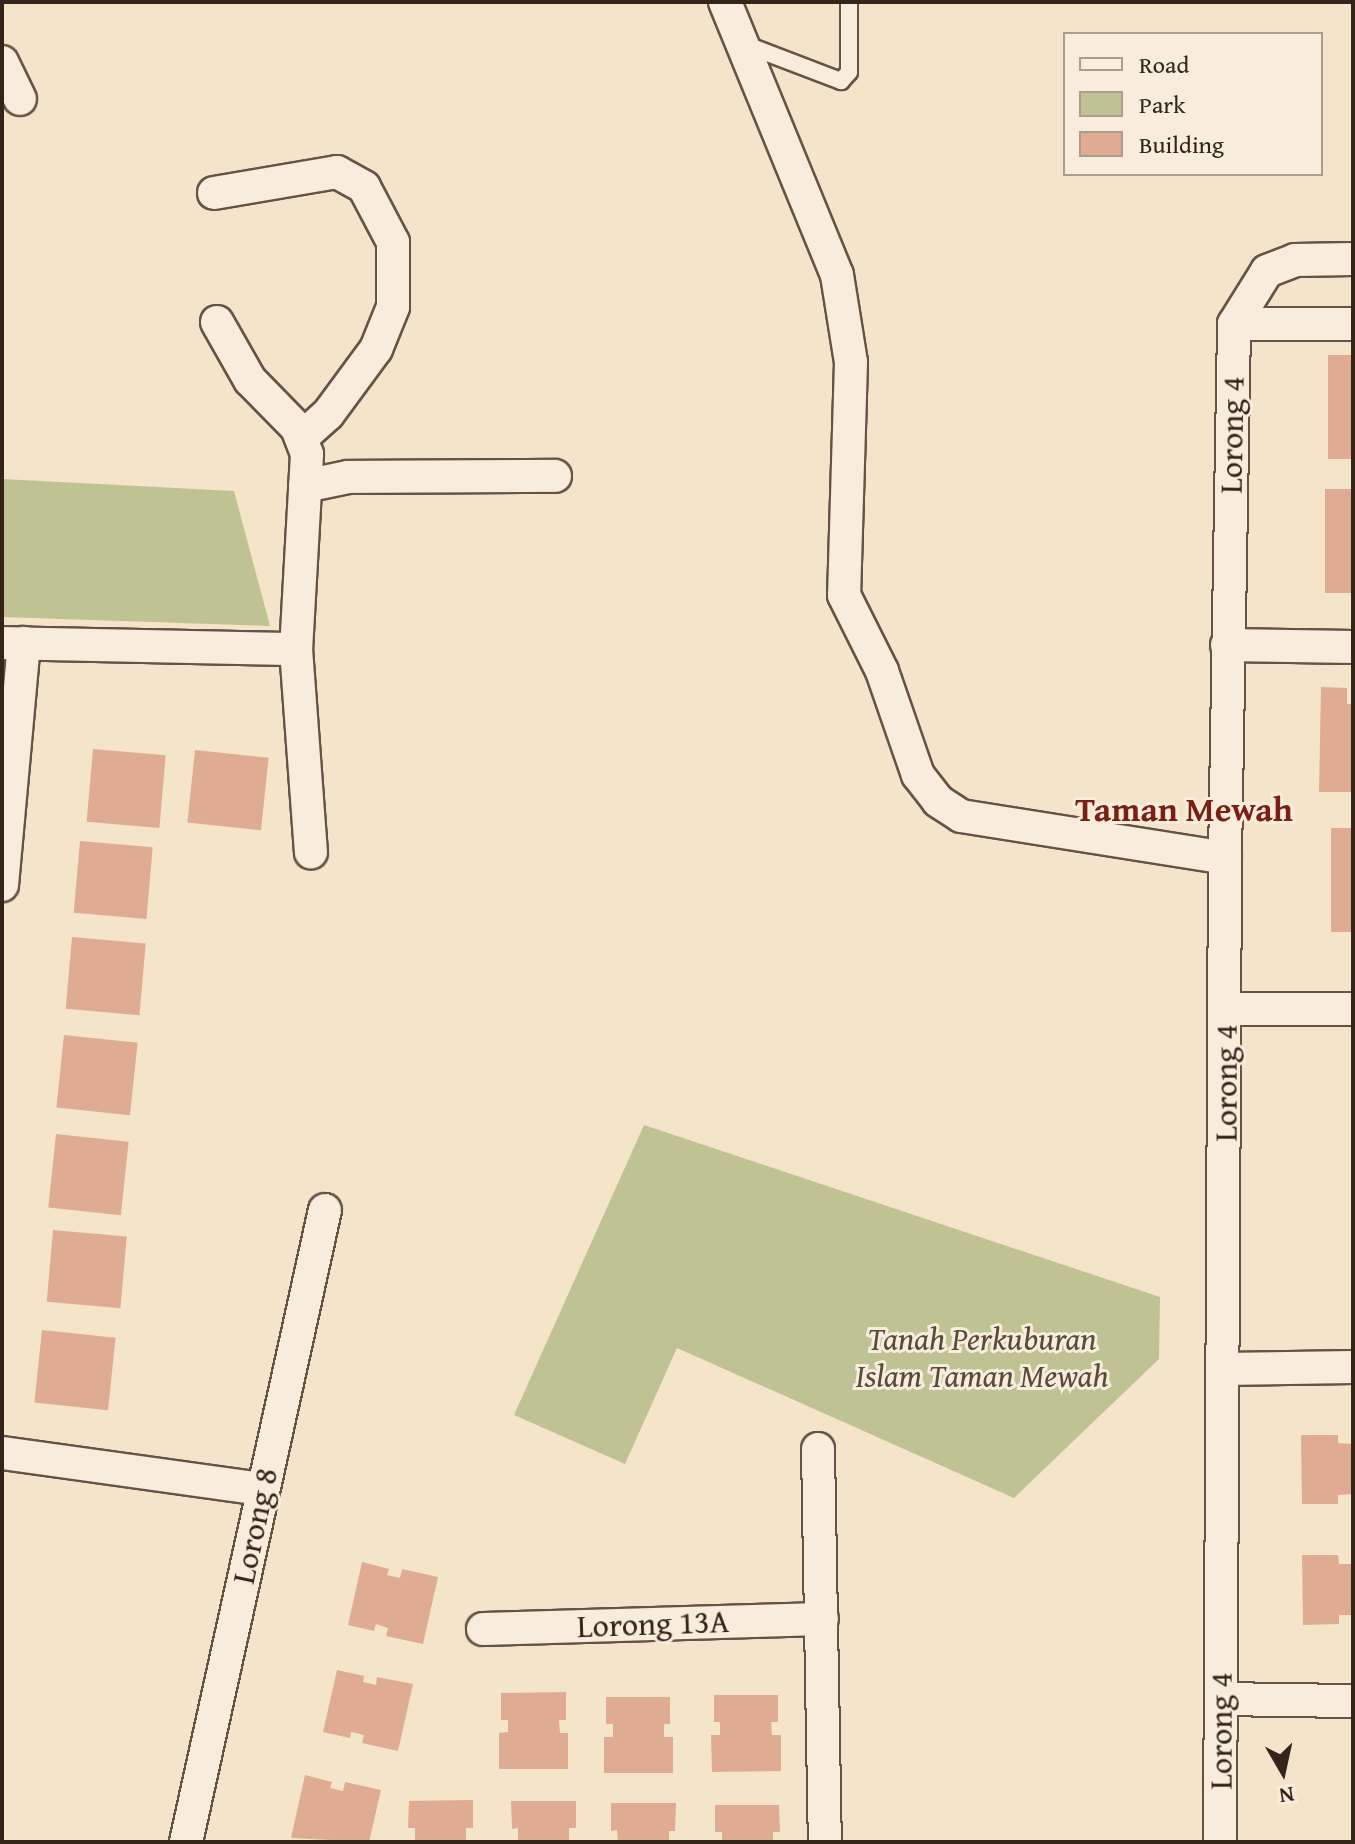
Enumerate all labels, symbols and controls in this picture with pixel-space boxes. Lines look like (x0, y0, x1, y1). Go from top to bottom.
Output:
legend (1063, 32, 1323, 176)
text: Road (1139, 47, 1189, 82)
text: Park (1139, 87, 1185, 122)
text: Building (1139, 127, 1224, 162)
street label: Lorong 4 (1212, 376, 1252, 494)
district label: Taman Mewah (1075, 789, 1293, 829)
street label: Lorong 4 (1207, 1024, 1245, 1142)
park label: Tanah Perkuburan Islam Taman Mewah (855, 1321, 1109, 1396)
street label: Lorong 8 (224, 1465, 286, 1587)
street label: Lorong 13A (576, 1602, 730, 1646)
street label: Lorong 4 (1202, 1672, 1240, 1790)
north arrow (1243, 1732, 1323, 1812)
text: N (1277, 1779, 1297, 1813)

